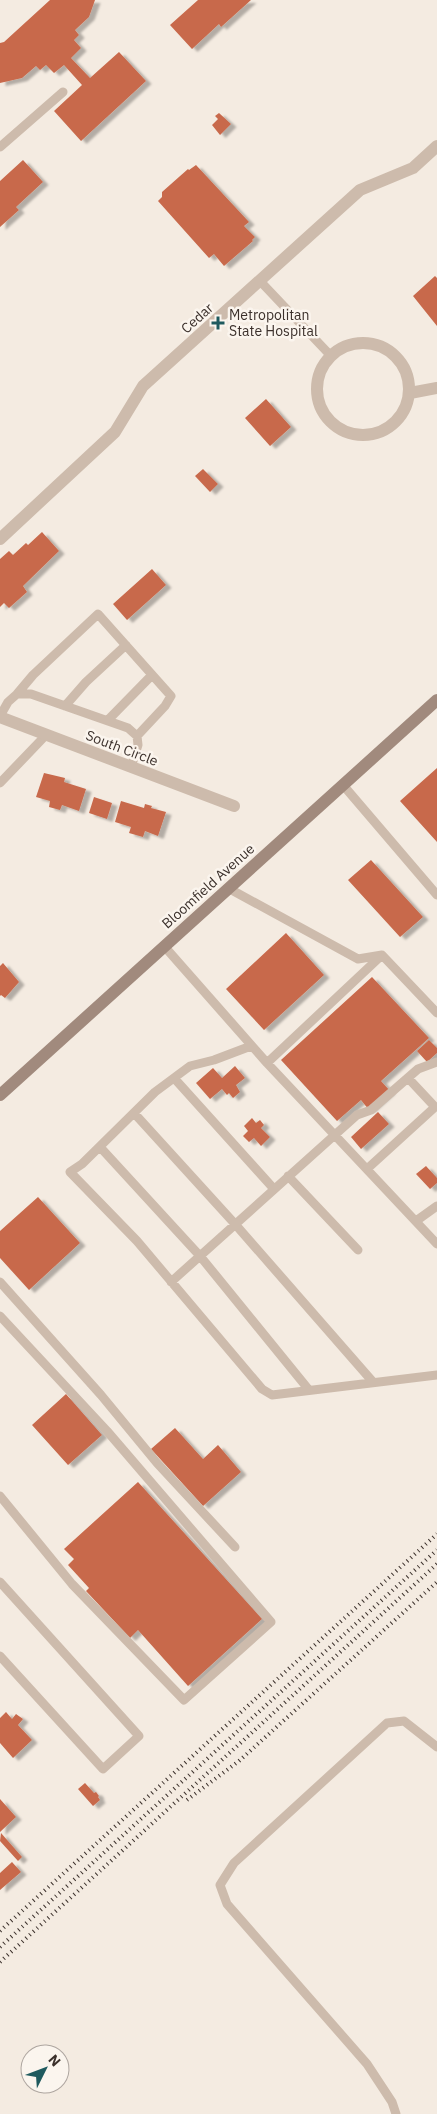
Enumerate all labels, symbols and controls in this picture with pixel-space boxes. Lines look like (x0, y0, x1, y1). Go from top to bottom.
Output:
street label: Cedar (177, 299, 217, 337)
place label: Metropolitan State Hospital (229, 306, 318, 340)
marker: Metropolitan State Hospital (211, 316, 225, 330)
street label: South Circle (83, 726, 161, 770)
street label: Bloomfield Avenue (158, 839, 258, 932)
north arrow (20, 2044, 70, 2094)
text: N (45, 2051, 65, 2070)

